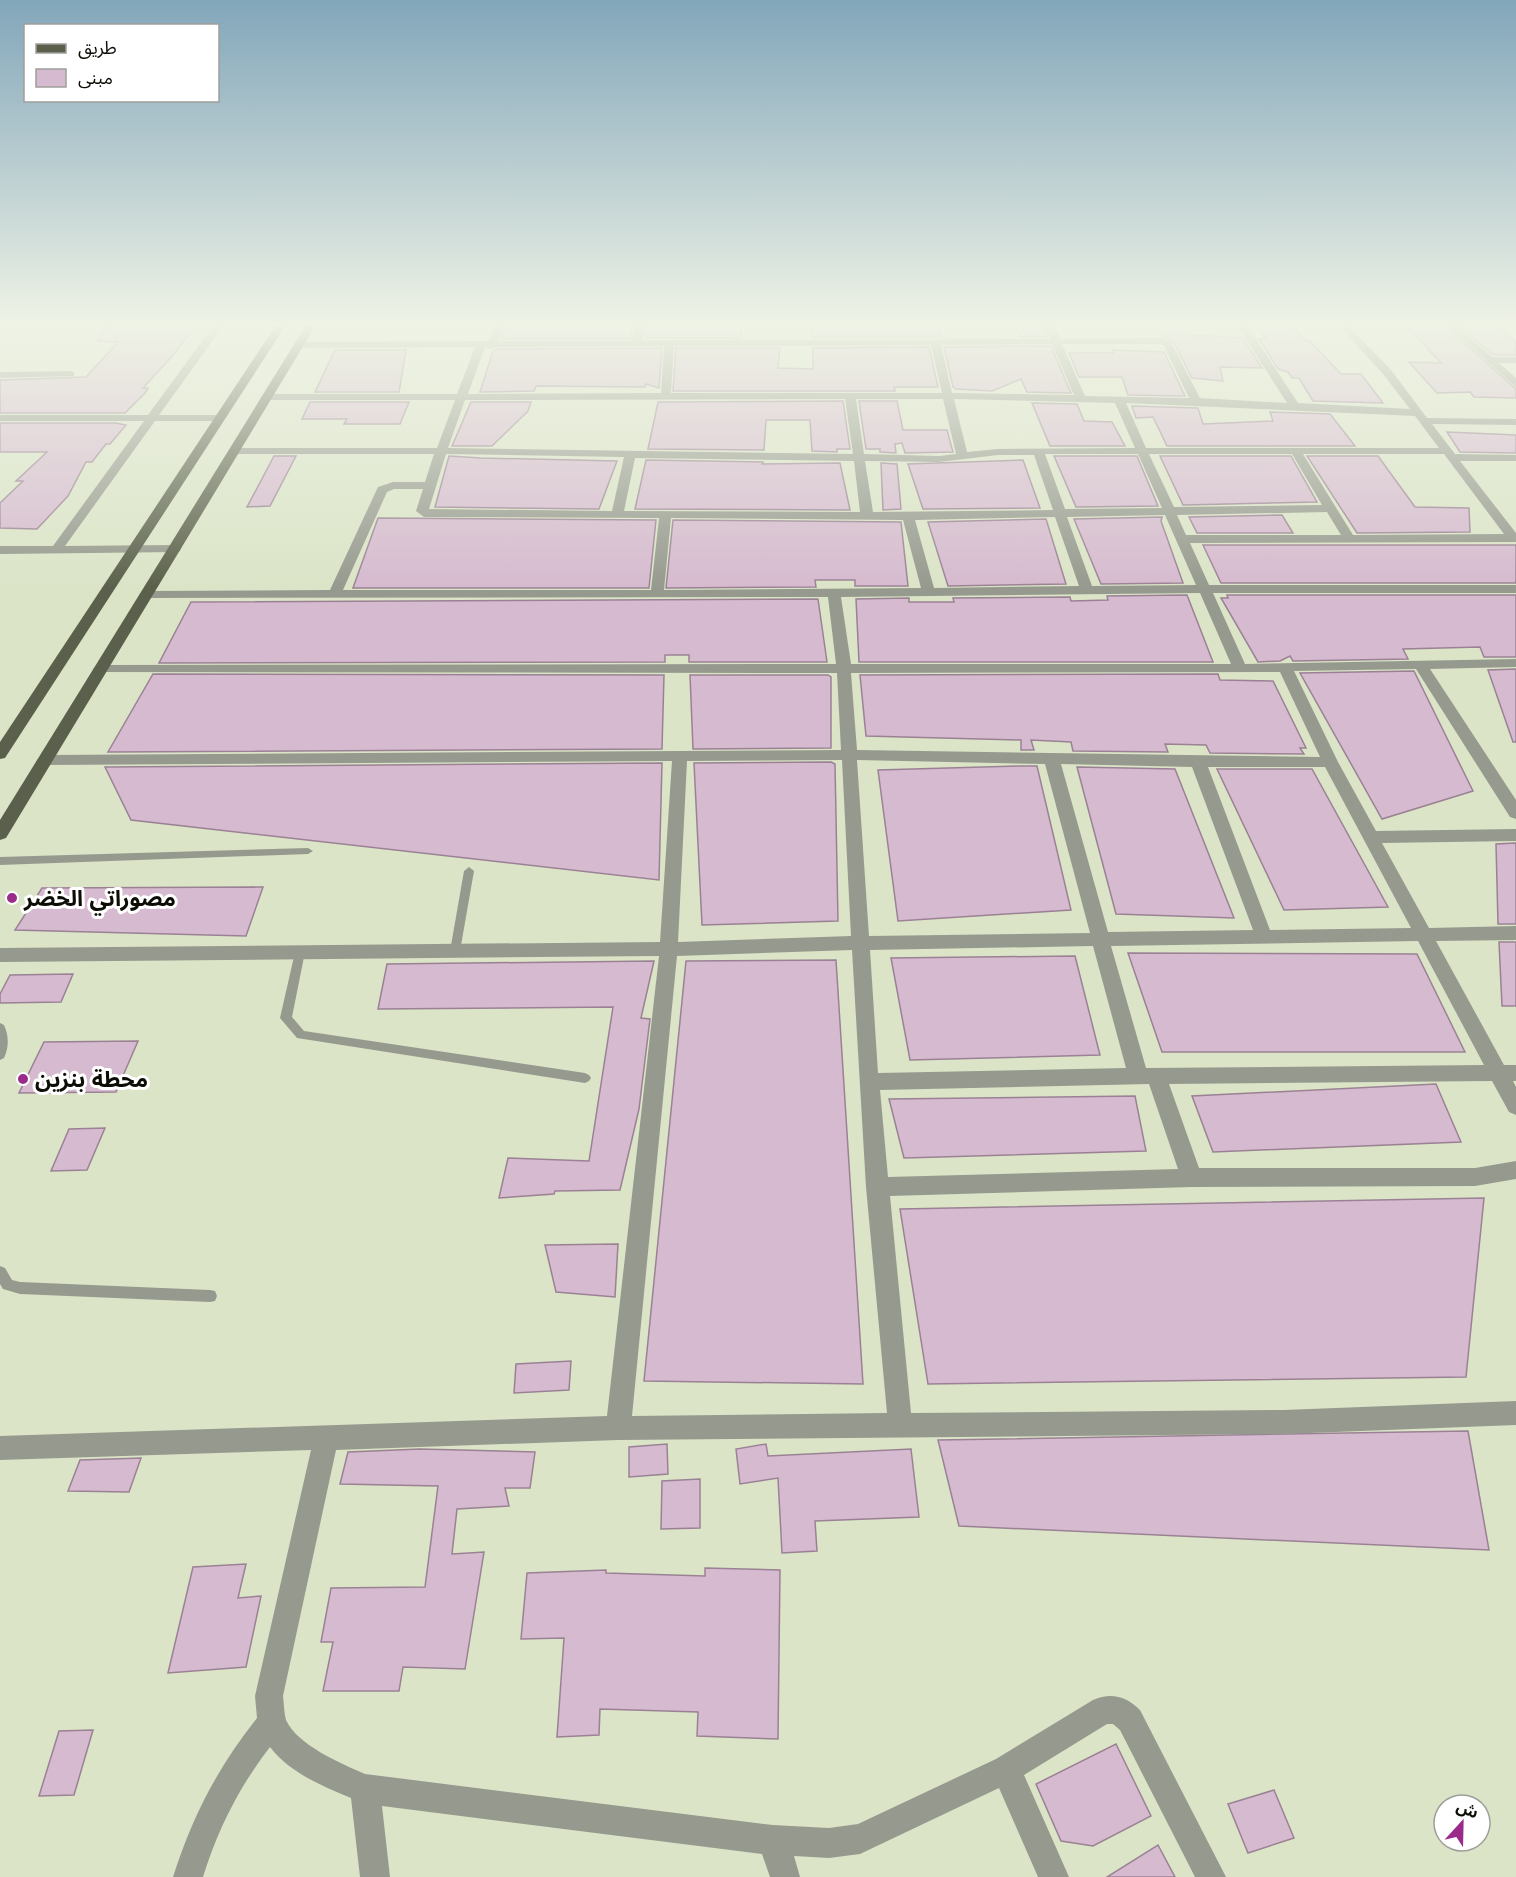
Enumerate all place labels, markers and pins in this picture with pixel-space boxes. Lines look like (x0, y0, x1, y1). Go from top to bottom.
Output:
place label: مصوراتي الخضر (23, 882, 176, 916)
marker: مصوراتي الخضر (5, 891, 19, 905)
place label: محطة بنزين (35, 1063, 148, 1095)
marker: محطة بنزين (16, 1072, 30, 1086)

